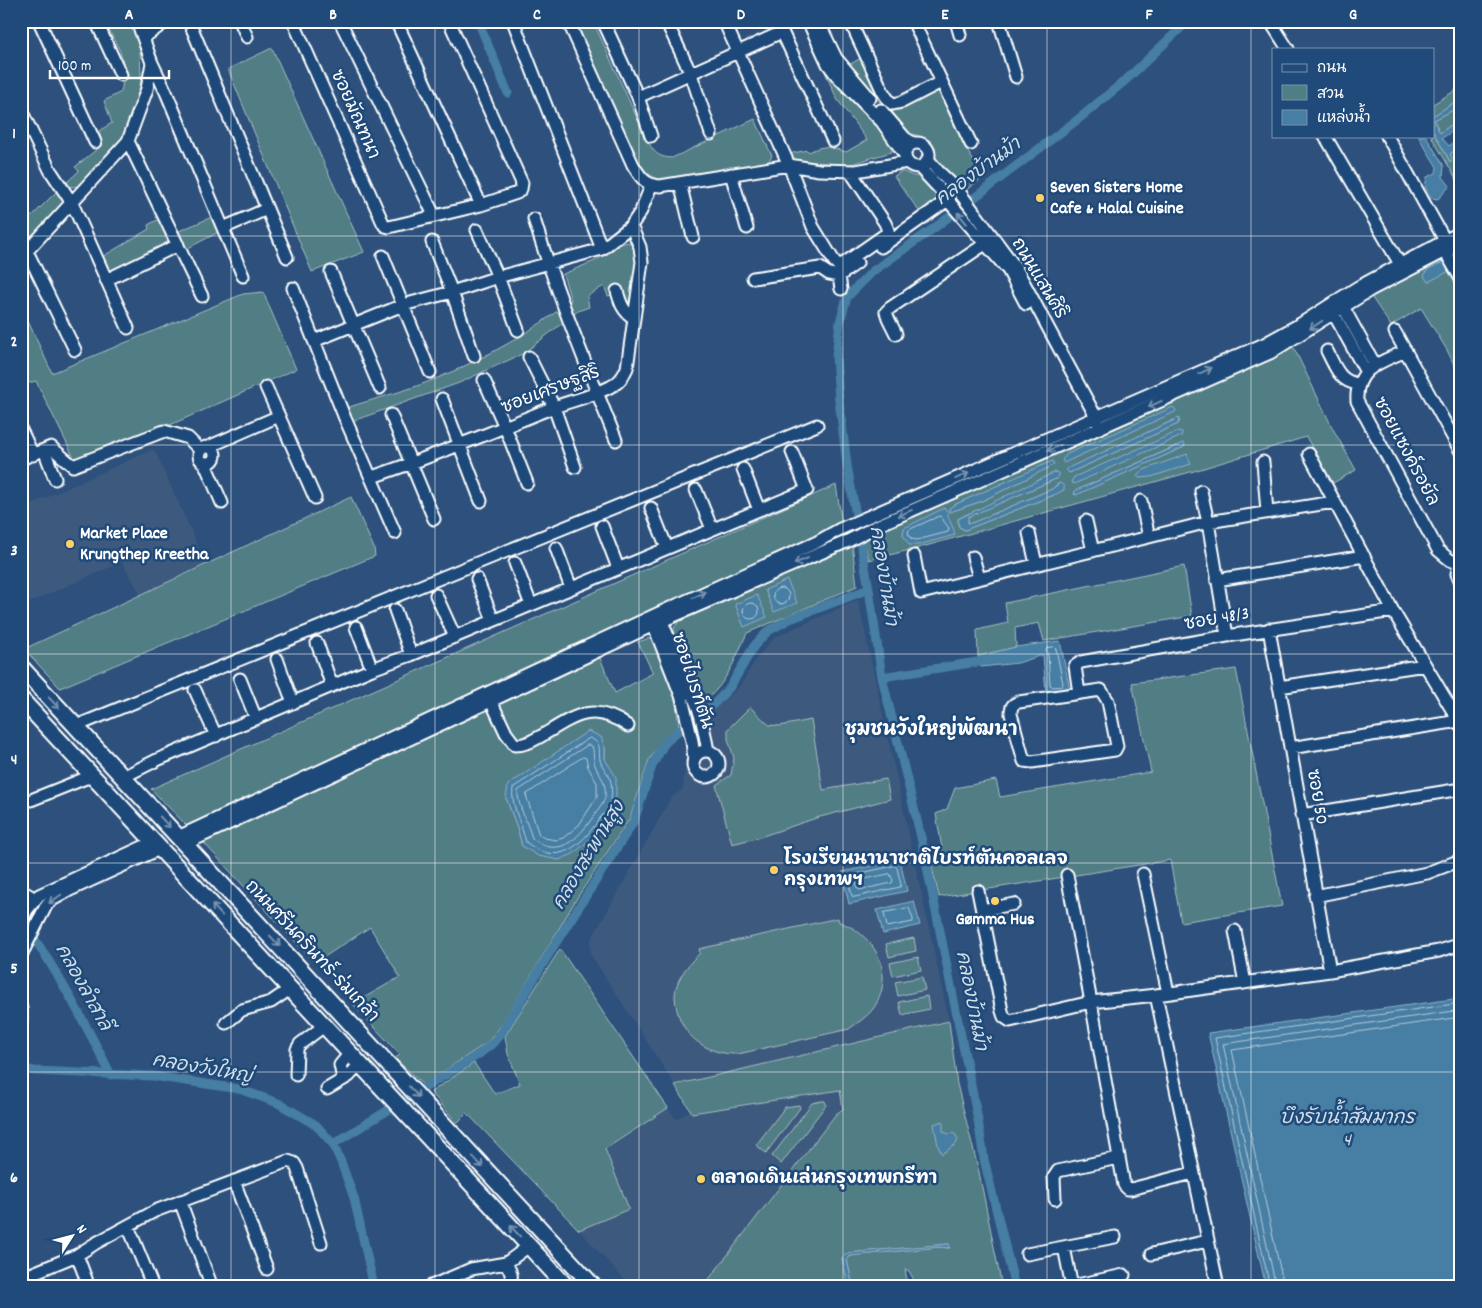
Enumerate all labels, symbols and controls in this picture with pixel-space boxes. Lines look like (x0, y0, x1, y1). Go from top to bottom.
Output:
text: A (125, 4, 134, 27)
text: B (329, 4, 337, 27)
text: C (533, 4, 541, 27)
text: D (737, 4, 746, 27)
text: E (941, 4, 949, 27)
text: F (1145, 4, 1153, 27)
text: G (1349, 4, 1357, 27)
scale bar (50, 48, 169, 80)
legend (1272, 48, 1434, 138)
text: 100 m (58, 56, 91, 78)
text: ถนน (1317, 58, 1346, 80)
street label: ซอยมัณฑนา (323, 66, 386, 164)
text: สวน (1317, 84, 1344, 106)
text: แหล่งน้ำ (1317, 103, 1371, 130)
text: 1 (12, 123, 16, 146)
water label: คลองบ้านม้า (929, 130, 1029, 213)
place label: Seven Sisters Home Cafe & Halal Cuisine (1050, 176, 1184, 222)
marker: Seven Sisters Home Cafe & Halal Cuisine (1034, 192, 1046, 204)
one-way arrow (957, 211, 968, 224)
street label: ถนนแสนศิริ (1004, 233, 1073, 324)
one-way arrow (1310, 321, 1324, 331)
text: 2 (11, 331, 18, 354)
street label: ซอยเศรษฐสิริ (498, 360, 604, 421)
one-way arrow (1198, 365, 1213, 375)
street label: ซอยแซงค์รอยัล (1366, 392, 1447, 511)
one-way arrow (1148, 400, 1163, 409)
one-way arrow (1047, 443, 1062, 453)
one-way arrow (954, 470, 969, 480)
one-way arrow (898, 509, 913, 519)
place label: Market Place Krungthep Kreetha (80, 522, 209, 568)
water label: คลองบ้านม้า (861, 524, 905, 630)
marker: Market Place Krungthep Kreetha (64, 538, 76, 550)
text: 3 (10, 540, 18, 563)
one-way arrow (794, 556, 809, 566)
one-way arrow (691, 590, 706, 599)
street label: ซอย 48/3 (1183, 602, 1251, 638)
street label: ซอยไบรท์ตัน (664, 629, 721, 732)
one-way arrow (48, 696, 60, 709)
district label: ชุมชนวังใหญ่พัฒนา (845, 715, 1017, 745)
text: 4 (11, 749, 17, 772)
street label: ซอย 50 (1299, 767, 1333, 827)
water label: คลองสะพานสูง (547, 796, 634, 915)
one-way arrow (159, 815, 171, 828)
place label: โรงเรียนนานาชาติไบรท์ตันคอลเลจ กรุงเทพฯ (783, 845, 1068, 894)
marker: โรงเรียนนานาชาติไบรท์ตันคอลเลจ กรุงเทพฯ (768, 864, 780, 876)
street label: ถนนศรีนครินทร์-ร่มเกล้า (238, 873, 386, 1029)
one-way arrow (48, 894, 62, 904)
marker: Gømma Hus (989, 895, 1001, 907)
one-way arrow (211, 904, 223, 917)
place label: Gømma Hus (956, 908, 1035, 933)
one-way arrow (269, 935, 281, 948)
water label: คลองลำสาลี (47, 939, 120, 1040)
water label: คลองบ้านม้า (947, 949, 995, 1055)
text: 5 (10, 958, 18, 981)
water label: คลองวังใหญ่ (150, 1046, 258, 1093)
one-way arrow (408, 1085, 419, 1098)
water label: บึงรับน้ำสัมมากร 4 (1279, 1099, 1417, 1155)
one-way arrow (472, 1155, 484, 1168)
place label: ตลาดเดินเล่นกรุงเทพกรีฑา (711, 1165, 937, 1192)
text: 6 (10, 1167, 18, 1190)
marker: ตลาดเดินเล่นกรุงเทพกรีฑา (695, 1173, 707, 1185)
north arrow (48, 1210, 98, 1260)
text: N (71, 1221, 91, 1238)
one-way arrow (509, 1225, 521, 1238)

